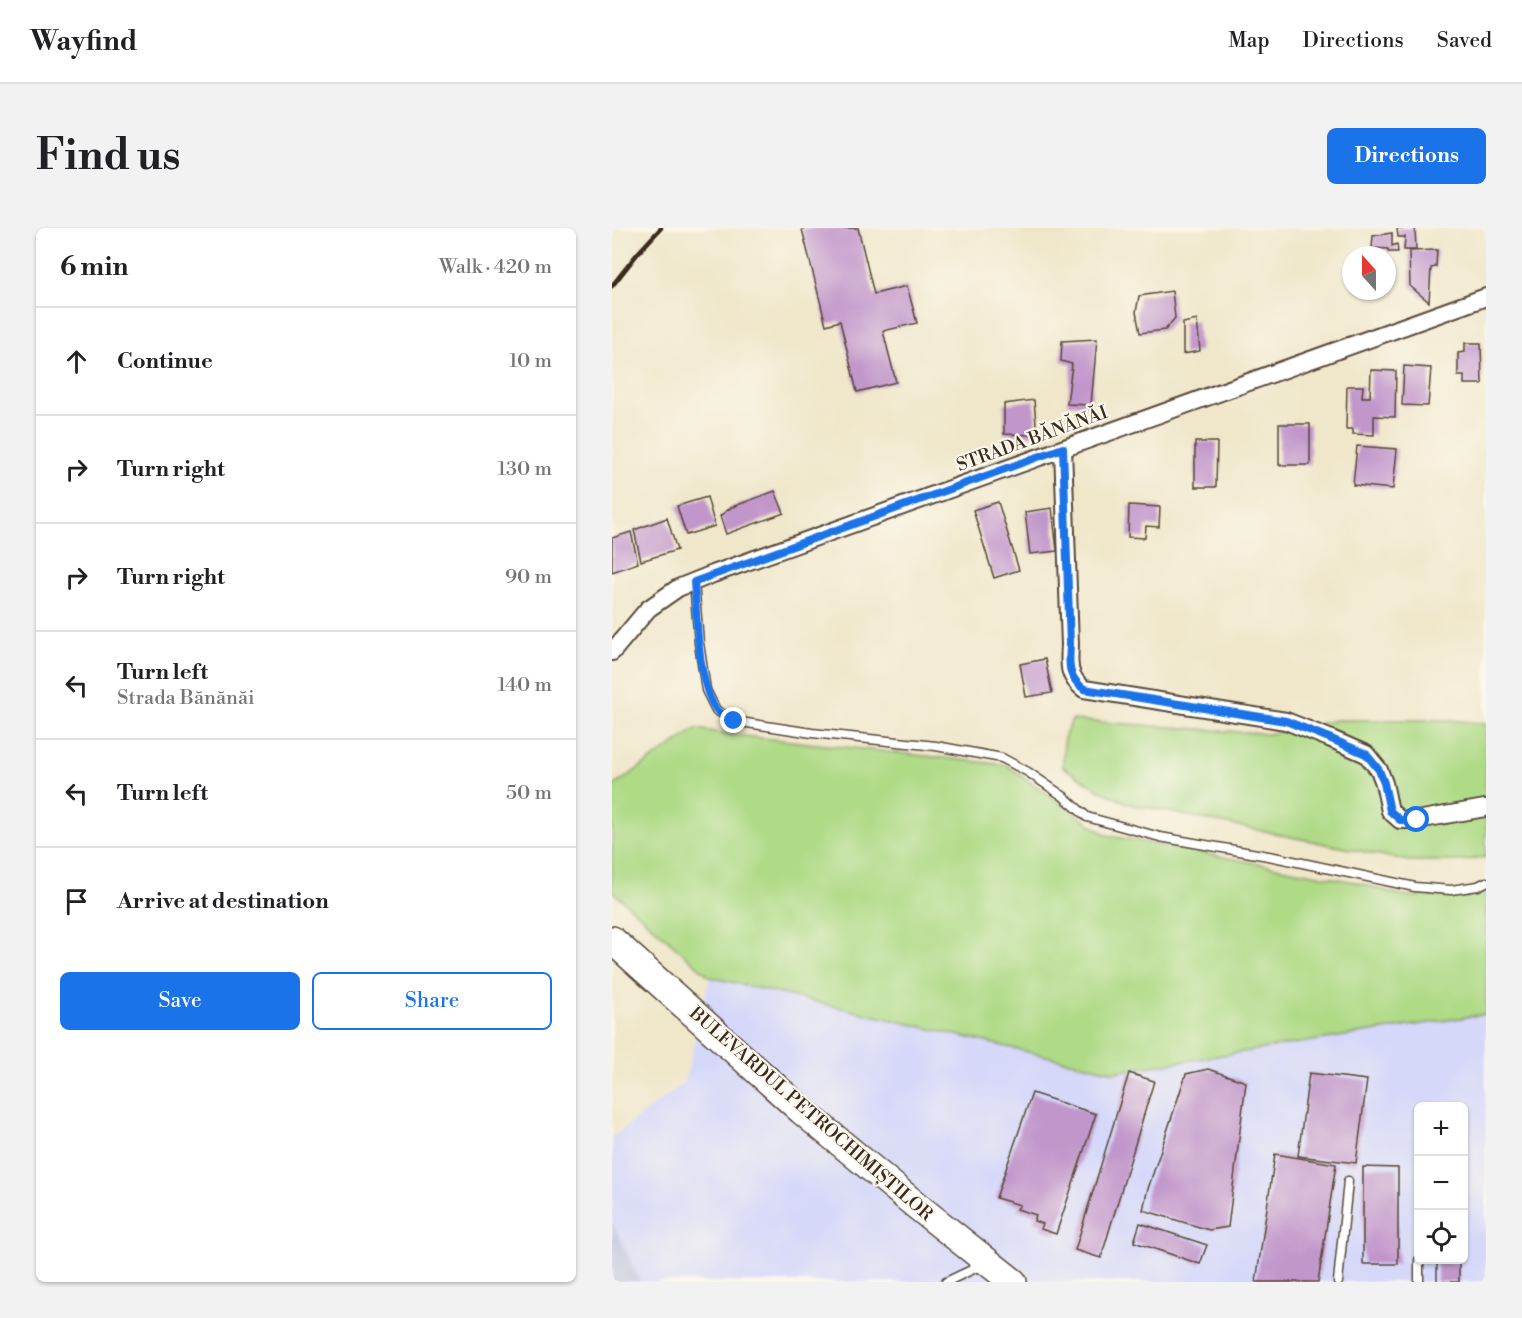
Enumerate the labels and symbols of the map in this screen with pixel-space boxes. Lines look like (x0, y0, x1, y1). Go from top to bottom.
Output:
north arrow (1342, 246, 1396, 300)
street label: STRADA BĂNĂNĂI (953, 401, 1111, 477)
route end (720, 707, 746, 733)
route start (1403, 806, 1429, 832)
street label: BULEVARDUL PETROCHIMIȘTILOR (684, 1001, 938, 1226)

